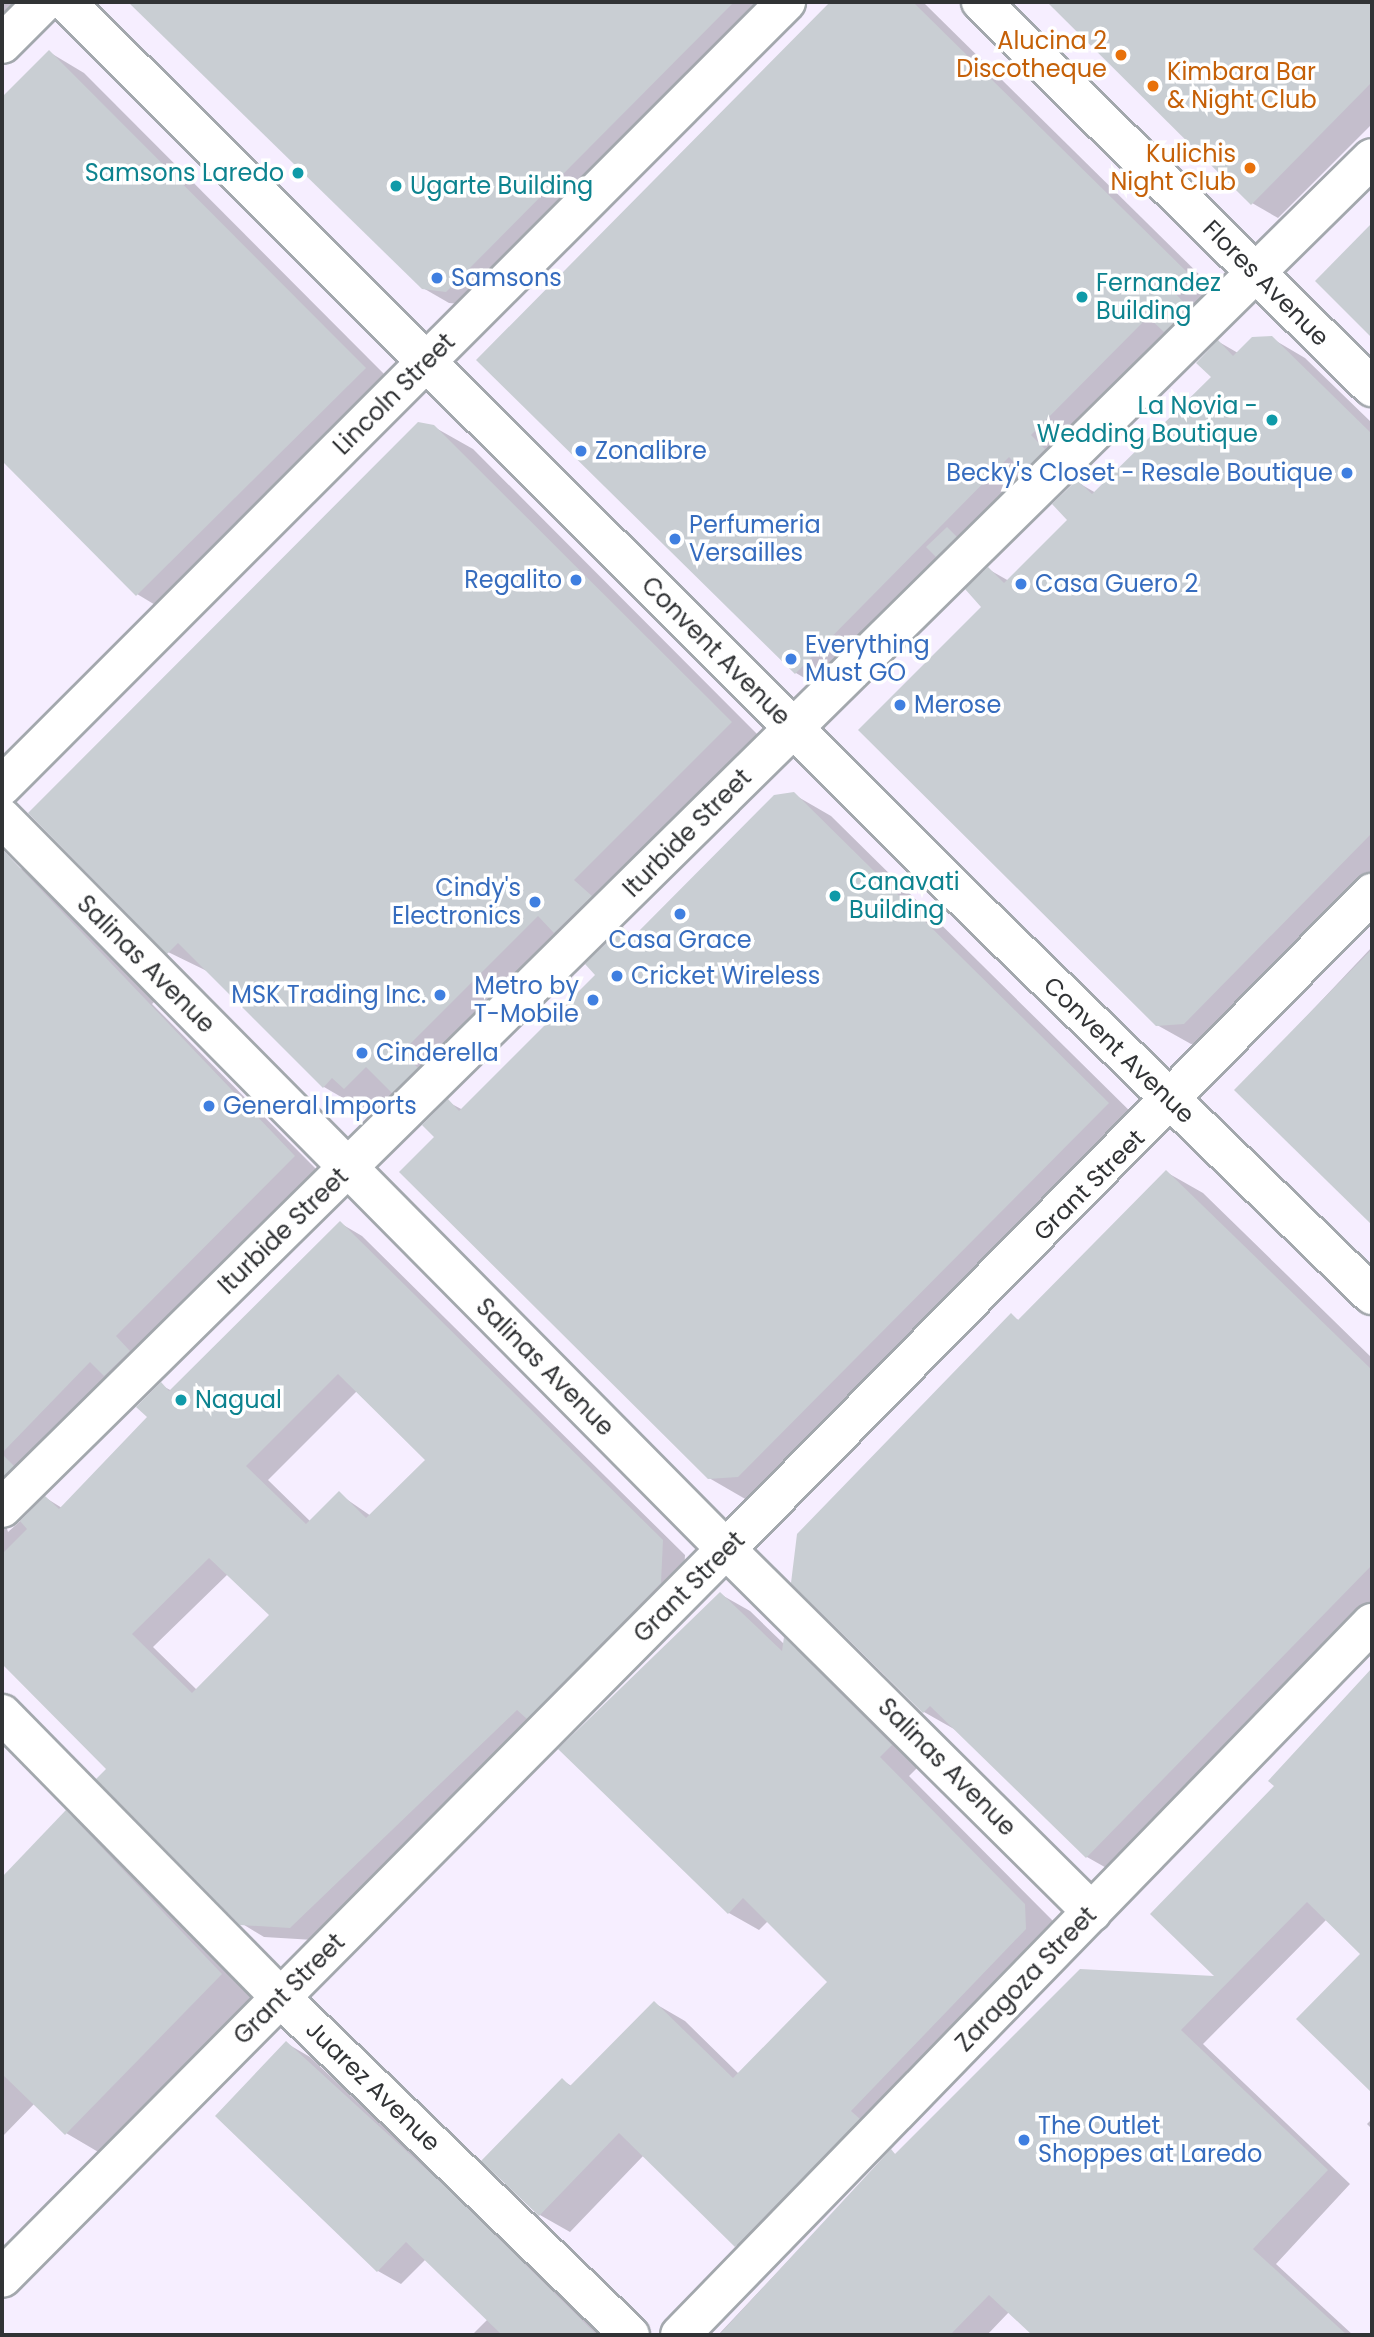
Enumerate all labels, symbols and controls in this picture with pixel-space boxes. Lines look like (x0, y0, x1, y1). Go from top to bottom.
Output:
place label: Alucina 2 Discotheque (956, 27, 1107, 83)
marker: Alucina 2 Discotheque (1113, 47, 1129, 63)
place label: Kimbara Bar & Night Club (1167, 58, 1317, 114)
marker: Kimbara Bar & Night Club (1145, 78, 1161, 94)
place label: Kulichis Night Club (1110, 140, 1236, 196)
place label: Samsons Laredo (85, 159, 284, 187)
marker: Kulichis Night Club (1242, 160, 1258, 176)
marker: Samsons Laredo (290, 165, 306, 181)
place label: Ugarte Building (410, 172, 593, 200)
marker: Ugarte Building (388, 178, 404, 194)
street label: Flores Avenue (1197, 214, 1335, 352)
place label: Samsons (451, 264, 562, 292)
place label: Fernandez Building (1096, 269, 1221, 325)
marker: Samsons (429, 270, 445, 286)
marker: Fernandez Building (1074, 289, 1090, 305)
street label: Lincoln Street (327, 327, 461, 461)
place label: La Novia - Wedding Boutique (1037, 392, 1258, 448)
marker: La Novia - Wedding Boutique (1264, 412, 1280, 428)
place label: Zonalibre (595, 437, 707, 465)
marker: Zonalibre (573, 443, 589, 459)
place label: Becky's Closet - Resale Boutique (946, 459, 1333, 487)
marker: Becky's Closet - Resale Boutique (1339, 465, 1355, 481)
place label: Perfumeria Versailles (689, 511, 821, 567)
marker: Perfumeria Versailles (667, 531, 683, 547)
place label: Regalito (464, 566, 562, 594)
place label: Casa Guero 2 (1035, 570, 1198, 598)
street label: Convent Avenue (636, 571, 796, 731)
marker: Regalito (568, 572, 584, 588)
marker: Casa Guero 2 (1013, 576, 1029, 592)
place label: Everything Must GO (805, 631, 930, 687)
marker: Everything Must GO (783, 651, 799, 667)
place label: Merose (914, 691, 1001, 719)
marker: Merose (892, 697, 908, 713)
street label: Iturbide Street (617, 763, 757, 903)
place label: Canavati Building (849, 868, 960, 924)
place label: Cindy's Electronics (392, 874, 521, 930)
marker: Canavati Building (827, 888, 843, 904)
street label: Salinas Avenue (71, 889, 221, 1039)
marker: Cindy's Electronics (527, 894, 543, 910)
marker: Casa Grace (672, 906, 688, 922)
place label: Casa Grace (608, 926, 752, 954)
place label: Cricket Wireless (631, 962, 820, 990)
marker: Cricket Wireless (609, 968, 625, 984)
street label: Convent Avenue (1038, 971, 1200, 1129)
place label: Metro by T-Mobile (474, 972, 579, 1028)
place label: MSK Trading Inc. (231, 981, 426, 1009)
marker: MSK Trading Inc. (432, 987, 448, 1003)
marker: Metro by T-Mobile (585, 992, 601, 1008)
place label: Cinderella (376, 1039, 499, 1067)
marker: Cinderella (354, 1045, 370, 1061)
place label: General Imports (223, 1092, 417, 1120)
marker: General Imports (201, 1098, 217, 1114)
street label: Grant Street (1028, 1124, 1150, 1246)
street label: Iturbide Street (212, 1162, 354, 1300)
street label: Salinas Avenue (470, 1292, 620, 1442)
place label: Nagual (195, 1386, 282, 1414)
marker: Nagual (173, 1392, 189, 1408)
street label: Grant Street (628, 1526, 750, 1648)
street label: Salinas Avenue (872, 1692, 1022, 1842)
street label: Zaragoza Street (950, 1901, 1102, 2057)
street label: Grant Street (228, 1928, 350, 2050)
street label: Juarez Avenue (300, 2015, 446, 2157)
place label: The Outlet Shoppes at Laredo (1038, 2112, 1262, 2168)
marker: The Outlet Shoppes at Laredo (1016, 2132, 1032, 2148)

